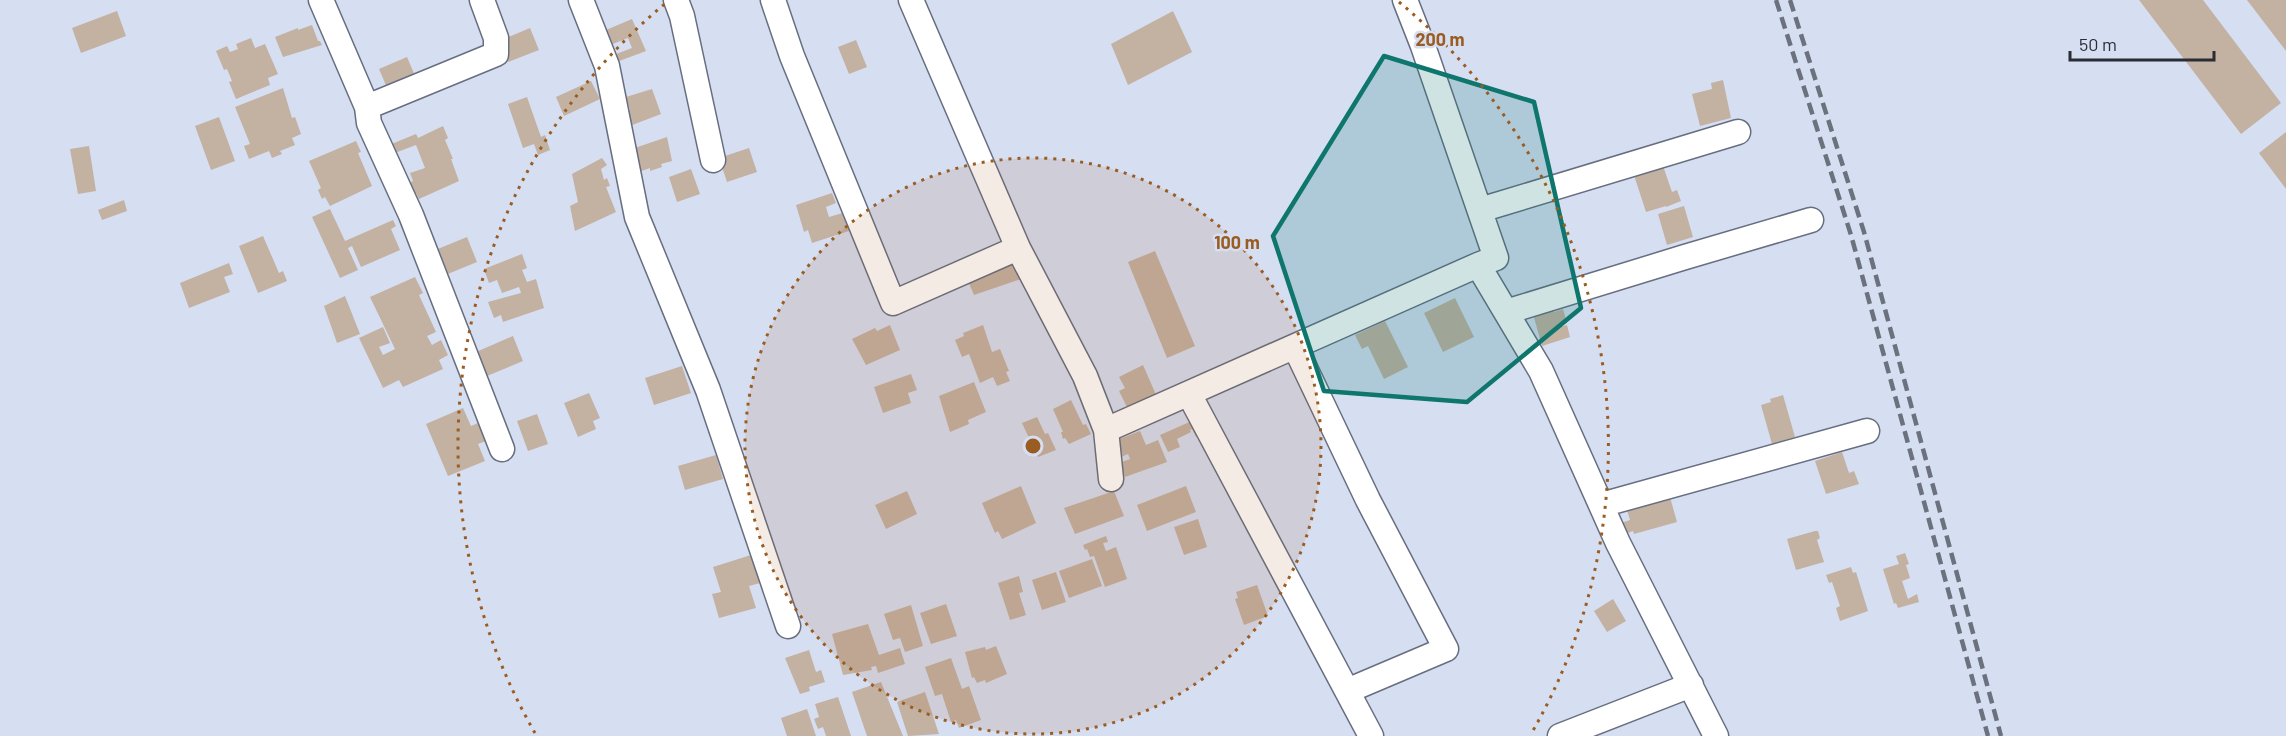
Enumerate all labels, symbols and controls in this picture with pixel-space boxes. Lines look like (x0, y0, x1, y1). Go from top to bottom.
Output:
scale bar (2070, 24, 2214, 62)
text: 200 m (1415, 28, 1465, 50)
text: 50 m (2079, 33, 2117, 55)
text: 100 m (1214, 231, 1260, 253)
centre of rings (1023, 436, 1043, 456)

